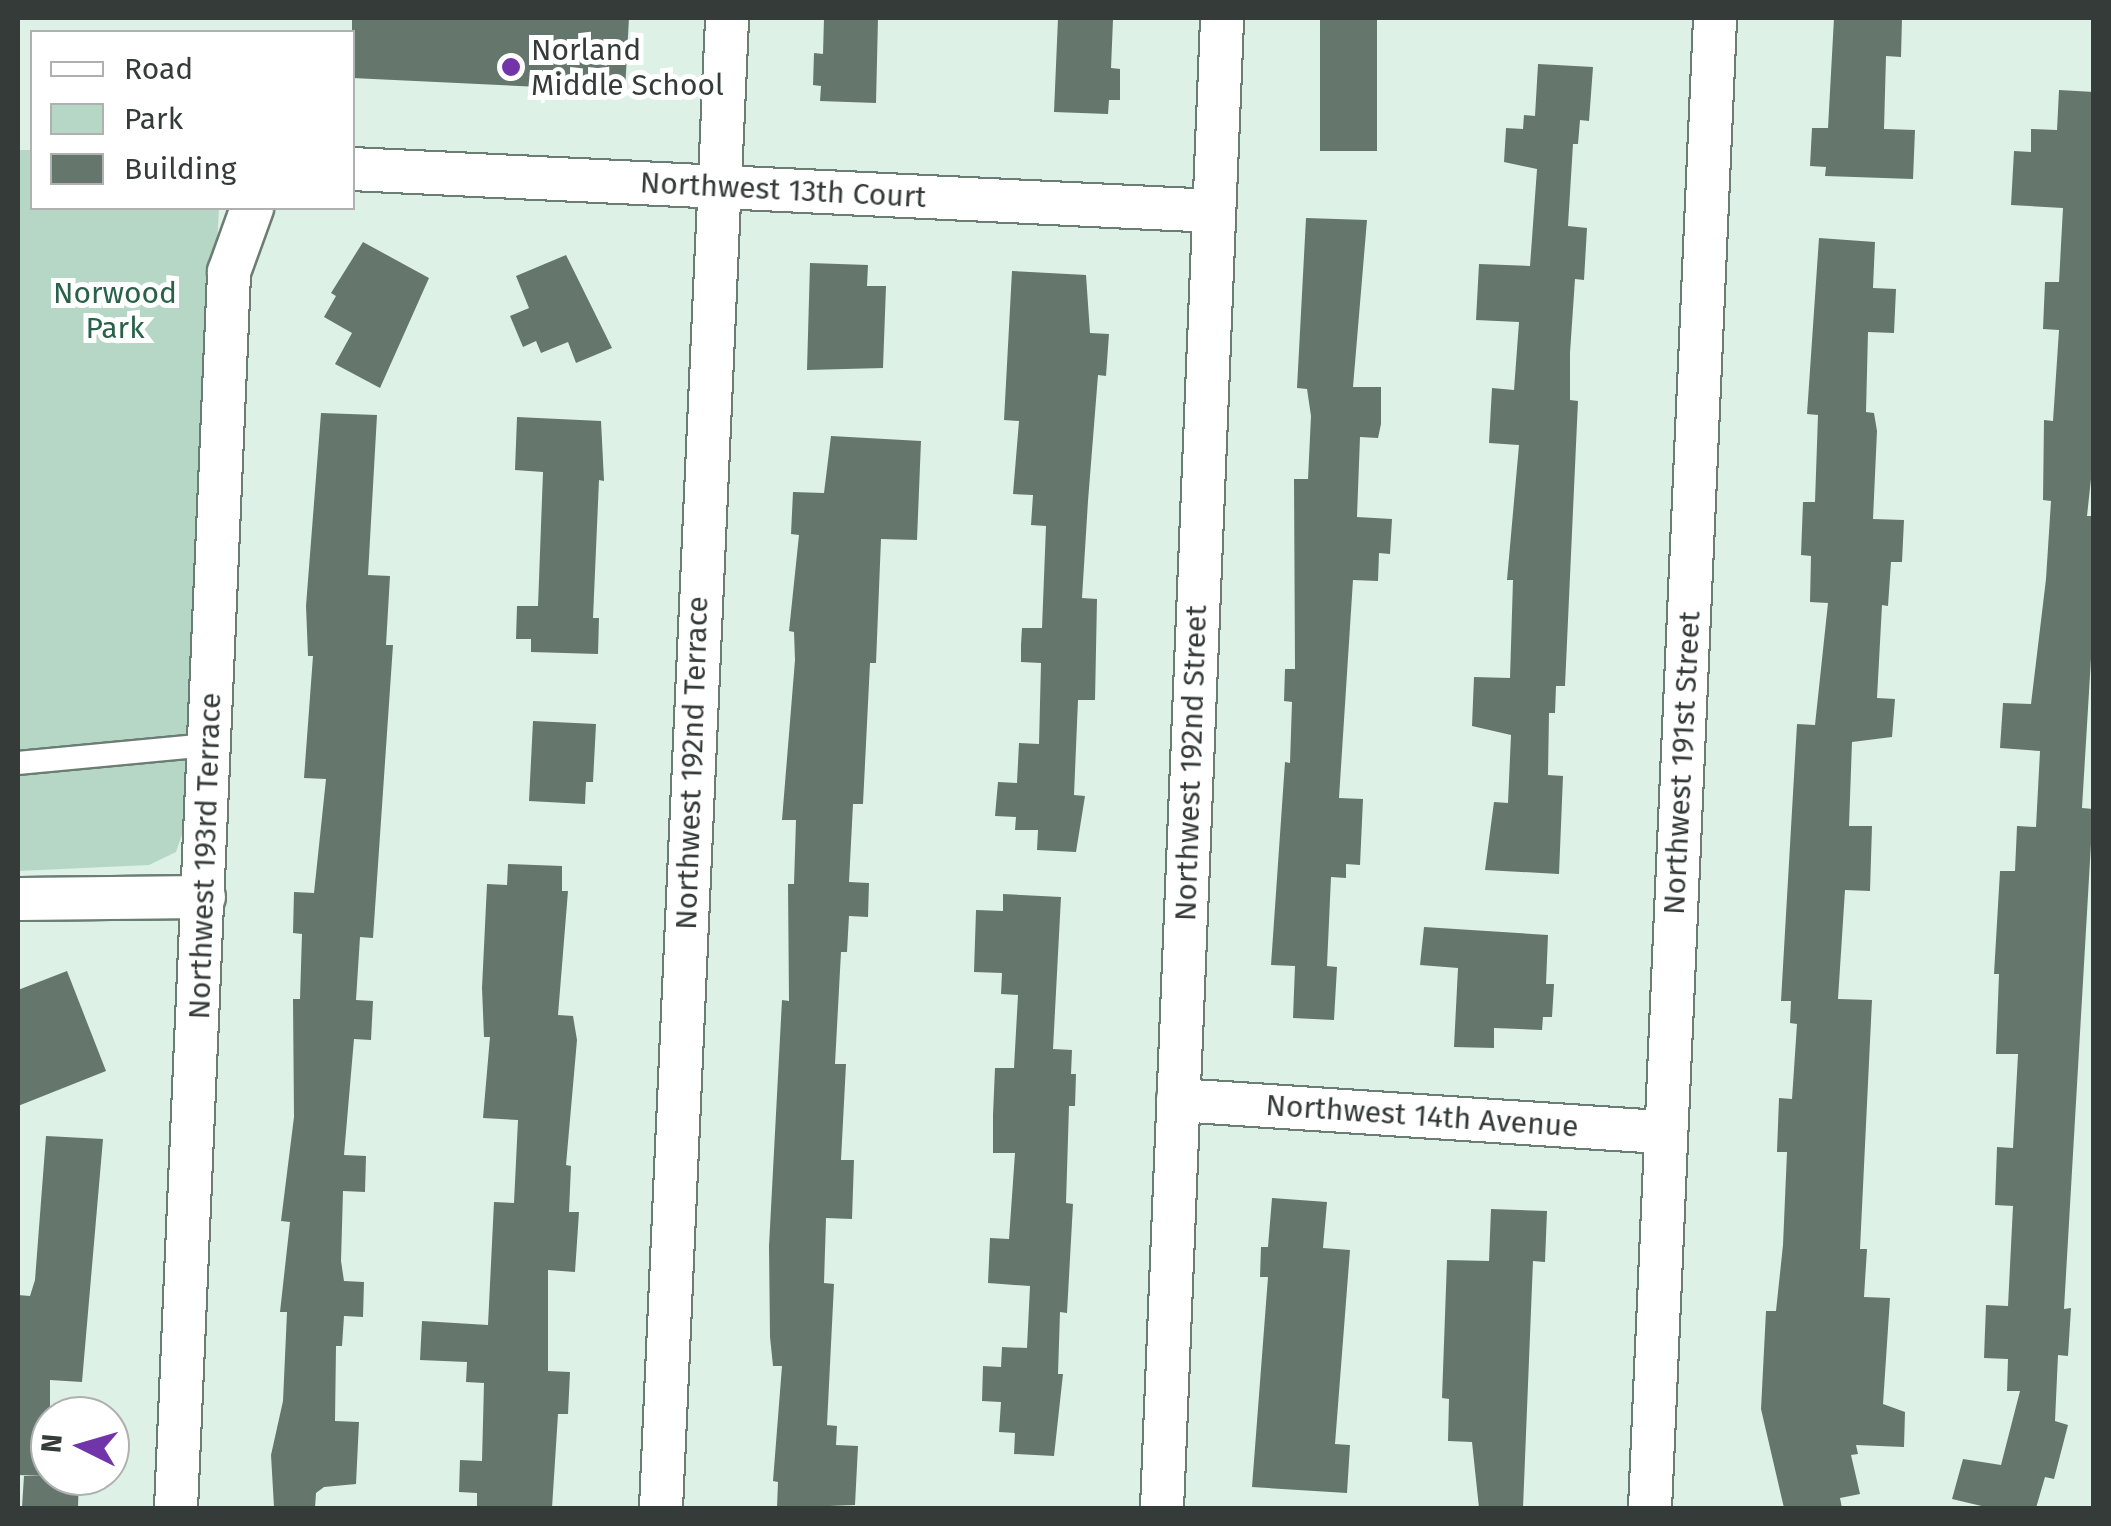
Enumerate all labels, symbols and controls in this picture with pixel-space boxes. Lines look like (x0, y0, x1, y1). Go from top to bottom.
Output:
legend (30, 30, 355, 210)
place label: Norland Middle School (531, 32, 724, 102)
text: Road (124, 51, 193, 87)
marker: Norland Middle School (500, 56, 522, 78)
text: Park (124, 101, 183, 137)
text: Building (124, 151, 236, 187)
street label: Northwest 13th Court (639, 165, 927, 215)
park label: Norwood Park (53, 275, 177, 346)
street label: Northwest 192nd Terrace (668, 596, 716, 930)
street label: Northwest 192nd Street (1167, 604, 1215, 922)
street label: Northwest 191st Street (1656, 610, 1708, 916)
street label: Northwest 193rd Terrace (181, 692, 229, 1020)
street label: Northwest 14th Avenue (1264, 1087, 1580, 1145)
north arrow (30, 1396, 130, 1496)
text: N (34, 1433, 69, 1454)

